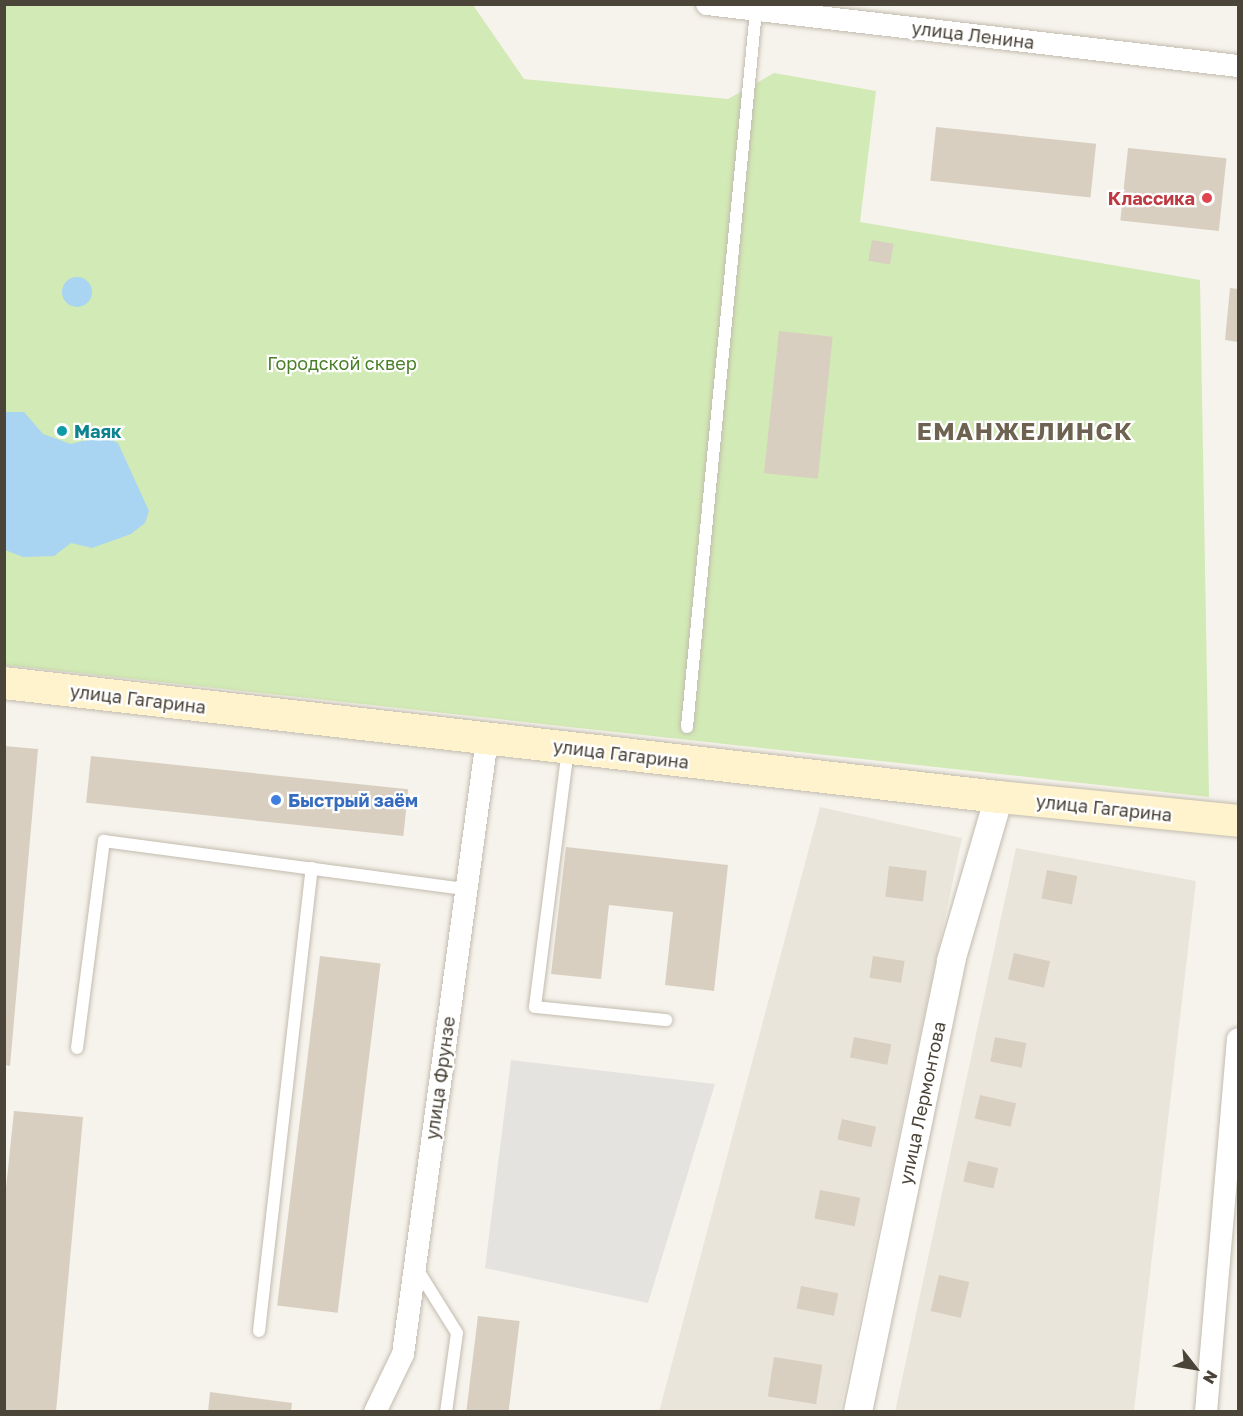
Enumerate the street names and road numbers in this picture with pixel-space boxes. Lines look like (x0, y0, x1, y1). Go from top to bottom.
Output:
street label: улица Ленина (910, 17, 1036, 53)
street label: улица Гагарина (69, 680, 207, 718)
street label: улица Гагарина (552, 735, 690, 773)
street label: улица Гагарина (1035, 790, 1173, 826)
street label: улица Фрунзе (421, 1015, 459, 1141)
street label: улица Лермонтова (894, 1019, 950, 1187)

